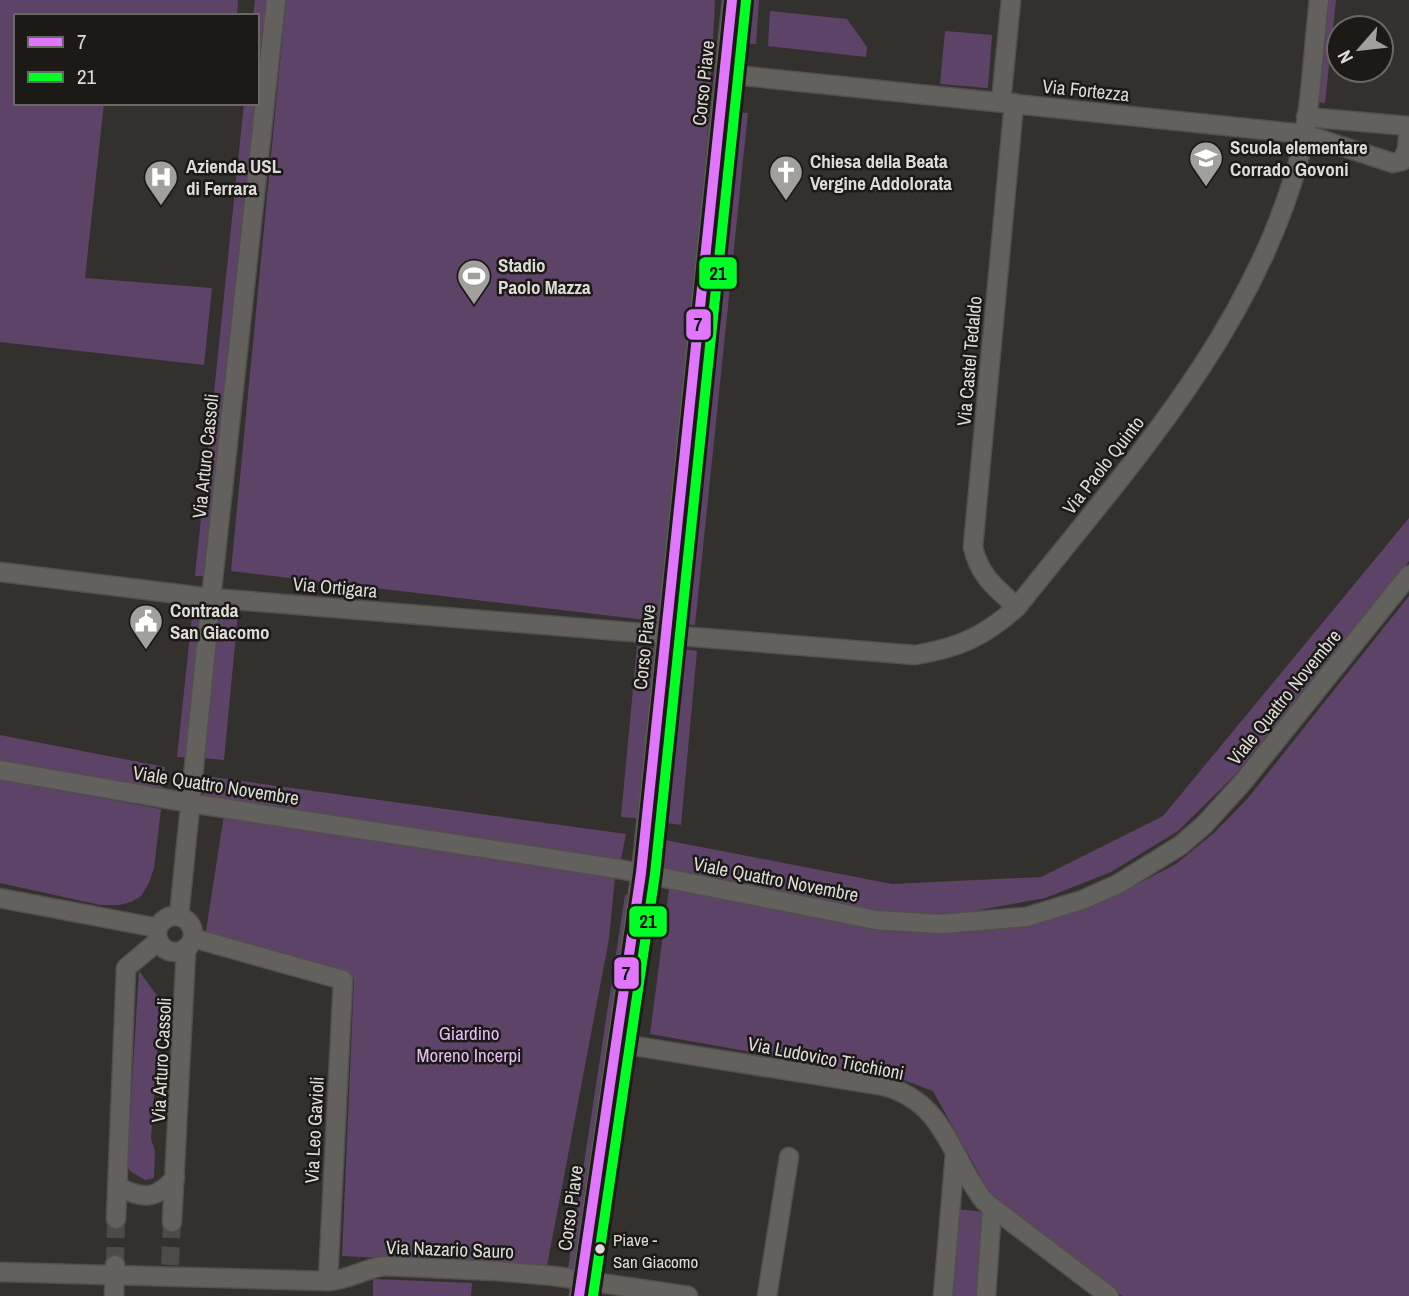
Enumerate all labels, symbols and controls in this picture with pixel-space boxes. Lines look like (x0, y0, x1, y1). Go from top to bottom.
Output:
legend (14, 14, 259, 105)
north arrow (1325, 14, 1395, 84)
text: 7 (77, 27, 87, 56)
street label: Corso Piave (686, 39, 720, 127)
text: N (1331, 46, 1359, 68)
text: 21 (77, 62, 97, 91)
street label: Via Fortezza (1041, 73, 1131, 108)
place label: Scuola elementare Corrado Govoni (1230, 134, 1368, 182)
school or university icon: Scuola elementare Corrado Govoni (1187, 139, 1225, 188)
place label: Chiesa della Beata Vergine Addolorata (810, 148, 952, 196)
place label: Azienda USL di Ferrara (186, 153, 282, 201)
church icon: Chiesa della Beata Vergine Addolorata (767, 153, 805, 202)
hospital icon: Azienda USL di Ferrara (142, 158, 180, 207)
place label: Stadio Paolo Mazza (498, 252, 591, 300)
line badge: 21 (698, 256, 738, 290)
sports icon: Stadio Paolo Mazza (455, 257, 493, 306)
text: 21 (709, 260, 727, 286)
street label: Via Castel Tedaldo (950, 295, 988, 427)
line badge: 7 (685, 308, 712, 341)
text: 7 (694, 311, 703, 337)
street label: Via Arturo Cassoli (186, 392, 224, 520)
street label: Via Paolo Quinto (1056, 410, 1150, 520)
street label: Via Ortigara (292, 570, 379, 604)
place label: Contrada San Giacomo (170, 597, 270, 645)
public building icon: Contrada San Giacomo (127, 602, 165, 651)
street label: Corso Piave (627, 603, 661, 691)
street label: Viale Quattro Novembre (1221, 624, 1347, 770)
street label: Viale Quattro Novembre (131, 759, 301, 811)
street label: Viale Quattro Novembre (691, 850, 861, 908)
line badge: 21 (628, 905, 668, 938)
text: 21 (639, 908, 657, 934)
line badge: 7 (613, 956, 640, 990)
text: 7 (622, 960, 631, 986)
street label: Via Arturo Cassoli (145, 997, 177, 1123)
park label: Giardino Moreno Incerpi (417, 1020, 521, 1068)
street label: Via Ludovico Ticchioni (746, 1030, 906, 1086)
street label: Via Leo Gavioli (298, 1076, 330, 1184)
street label: Corso Piave (551, 1164, 589, 1252)
place label: Piave - San Giacomo (613, 1228, 698, 1273)
street label: Via Nazario Sauro (386, 1234, 514, 1264)
marker: Piave - San Giacomo (593, 1242, 607, 1256)

